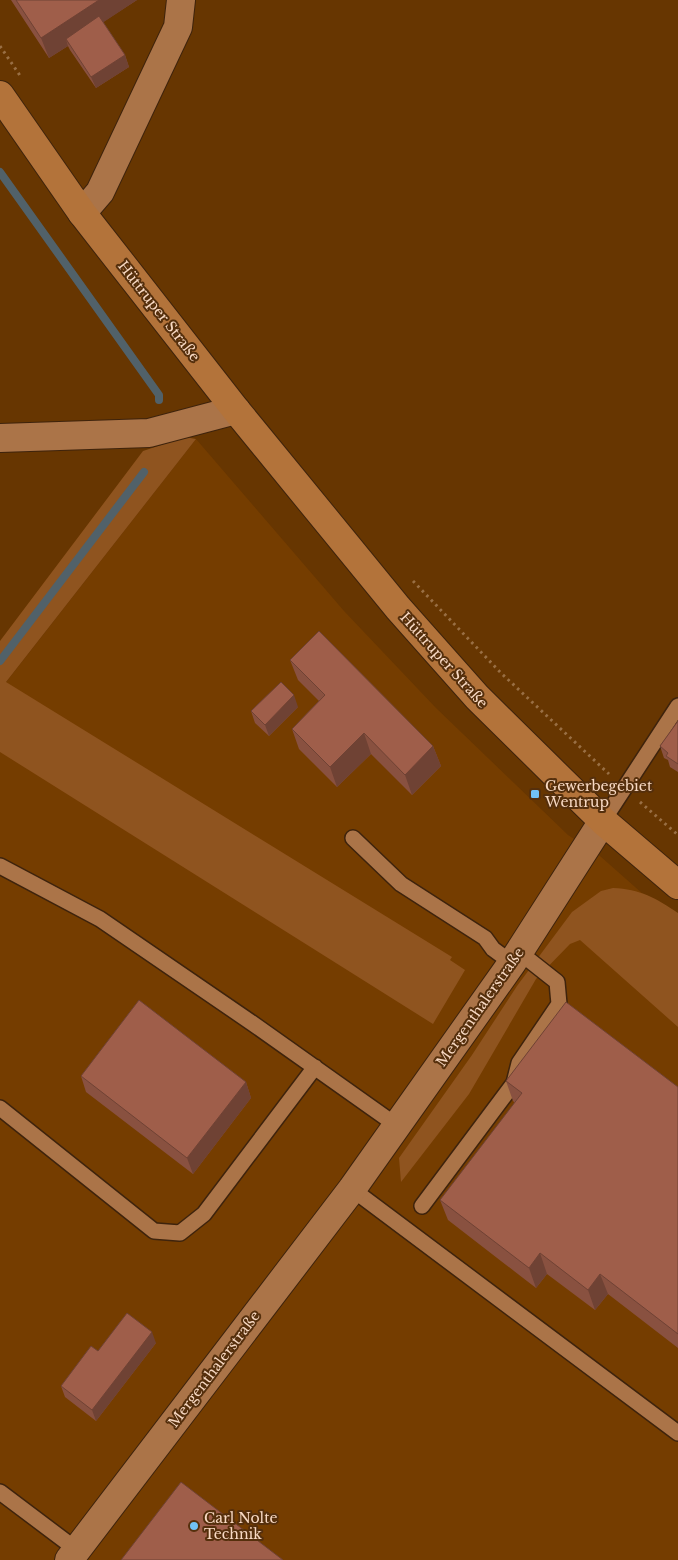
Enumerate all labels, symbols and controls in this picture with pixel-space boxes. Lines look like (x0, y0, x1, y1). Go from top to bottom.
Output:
street label: Hüttruper Straße (114, 257, 204, 365)
street label: Hüttruper Straße (396, 608, 492, 712)
place label: Gewerbegebiet Wentrup (544, 777, 653, 811)
marker: Gewerbegebiet Wentrup (529, 788, 541, 800)
street label: Mergenthalerstraße (432, 944, 528, 1070)
street label: Mergenthalerstraße (164, 1307, 264, 1431)
place label: Carl Nolte Technik (204, 1509, 277, 1543)
marker: Carl Nolte Technik (188, 1520, 200, 1532)

